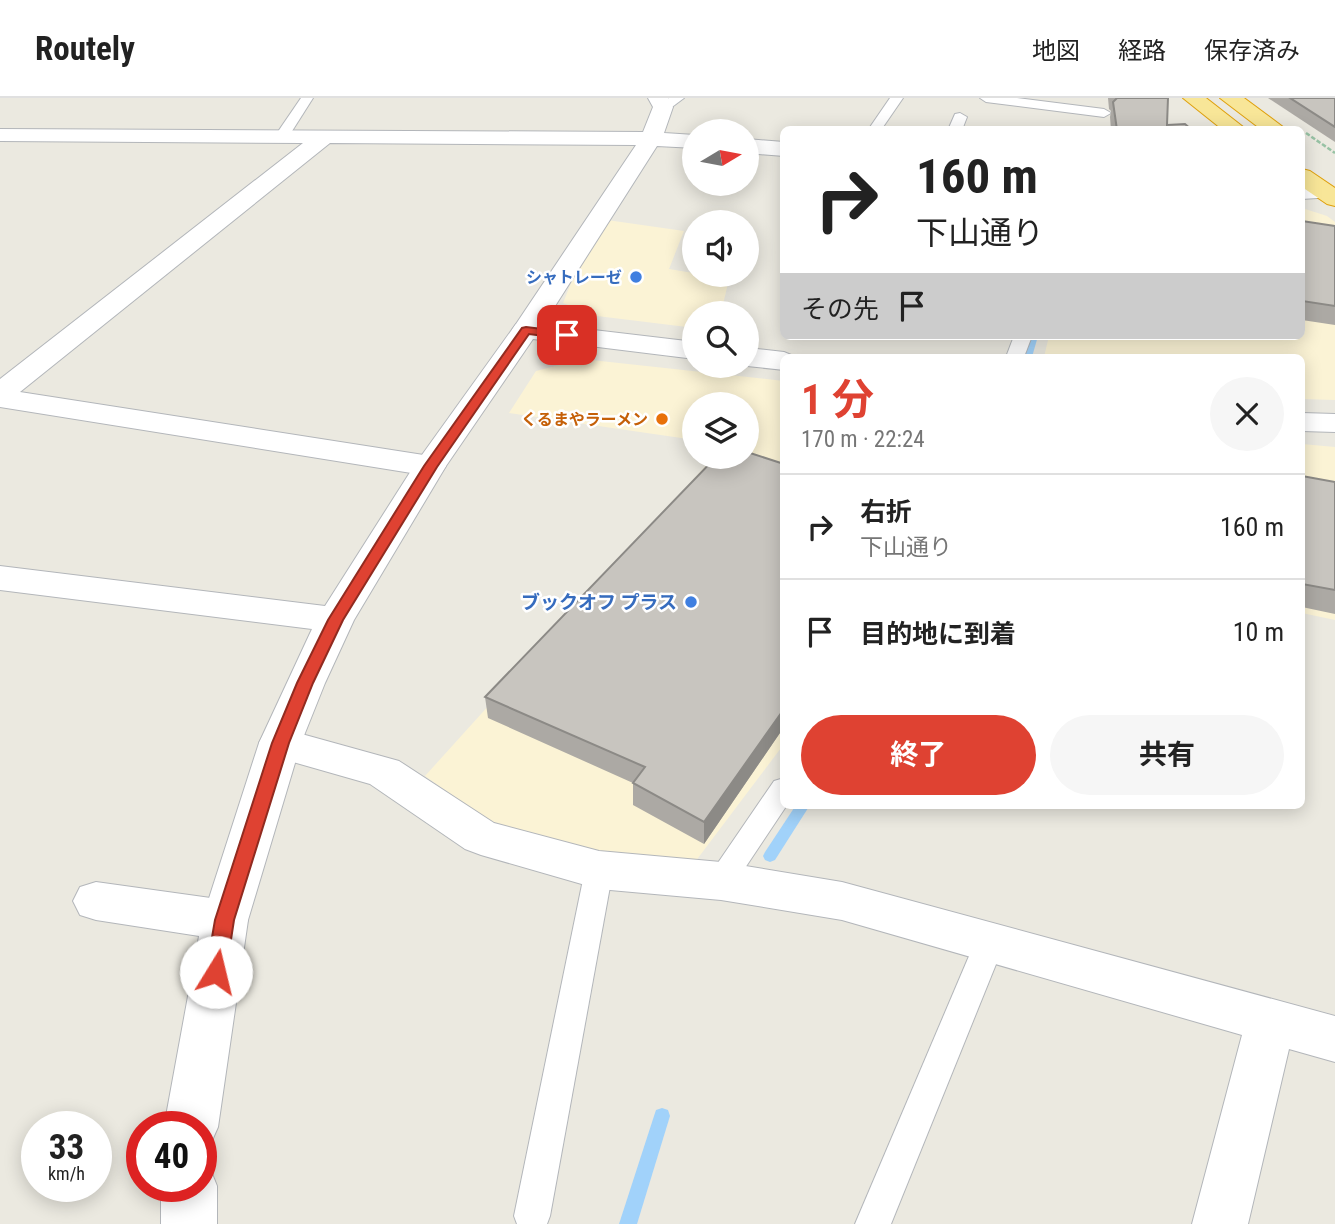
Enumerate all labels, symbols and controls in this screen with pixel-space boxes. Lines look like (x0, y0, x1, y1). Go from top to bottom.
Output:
text: Routely (35, 29, 135, 68)
text: 地図 (1032, 37, 1080, 65)
text: 経路 (1118, 37, 1166, 65)
text: 保存済み (1204, 37, 1300, 65)
north arrow (682, 119, 760, 196)
map controls (682, 119, 759, 469)
text: 160 m (916, 148, 1038, 205)
icon: right (801, 154, 892, 245)
button: sound (682, 210, 759, 287)
text: 下山通り (916, 214, 1044, 252)
place label: シャトレーゼ (526, 268, 622, 287)
marker: シャトレーゼ (628, 269, 644, 285)
icon: arrive (893, 287, 931, 325)
text: その先 (801, 294, 879, 324)
button: search (682, 301, 759, 378)
pin (537, 305, 597, 365)
icon: arrive (548, 316, 586, 354)
text: 1 分 (801, 375, 874, 424)
button: close (1210, 377, 1284, 451)
button: layers (682, 392, 759, 469)
place label: くるまやラーメン (521, 410, 648, 429)
marker: くるまやラーメン (654, 411, 670, 427)
text: 170 m · 22:24 (801, 426, 925, 453)
text: 右折 (860, 497, 912, 527)
icon: right (801, 508, 839, 546)
text: 160 m (1220, 512, 1284, 542)
text: 下山通り (860, 534, 952, 561)
place label: ブックオフ プラス (521, 591, 677, 614)
marker: ブックオフ プラス (683, 594, 699, 610)
icon: arrive (801, 613, 839, 651)
text: 10 m (1233, 617, 1284, 647)
text: 目的地に到着 (860, 619, 1016, 649)
button: 終了 (801, 715, 1036, 795)
button: 共有 (1050, 715, 1284, 795)
position arrow (179, 935, 253, 1009)
speed limit sign: 40 (126, 1111, 217, 1202)
text: 33 (49, 1127, 84, 1168)
text: km/h (48, 1163, 85, 1184)

